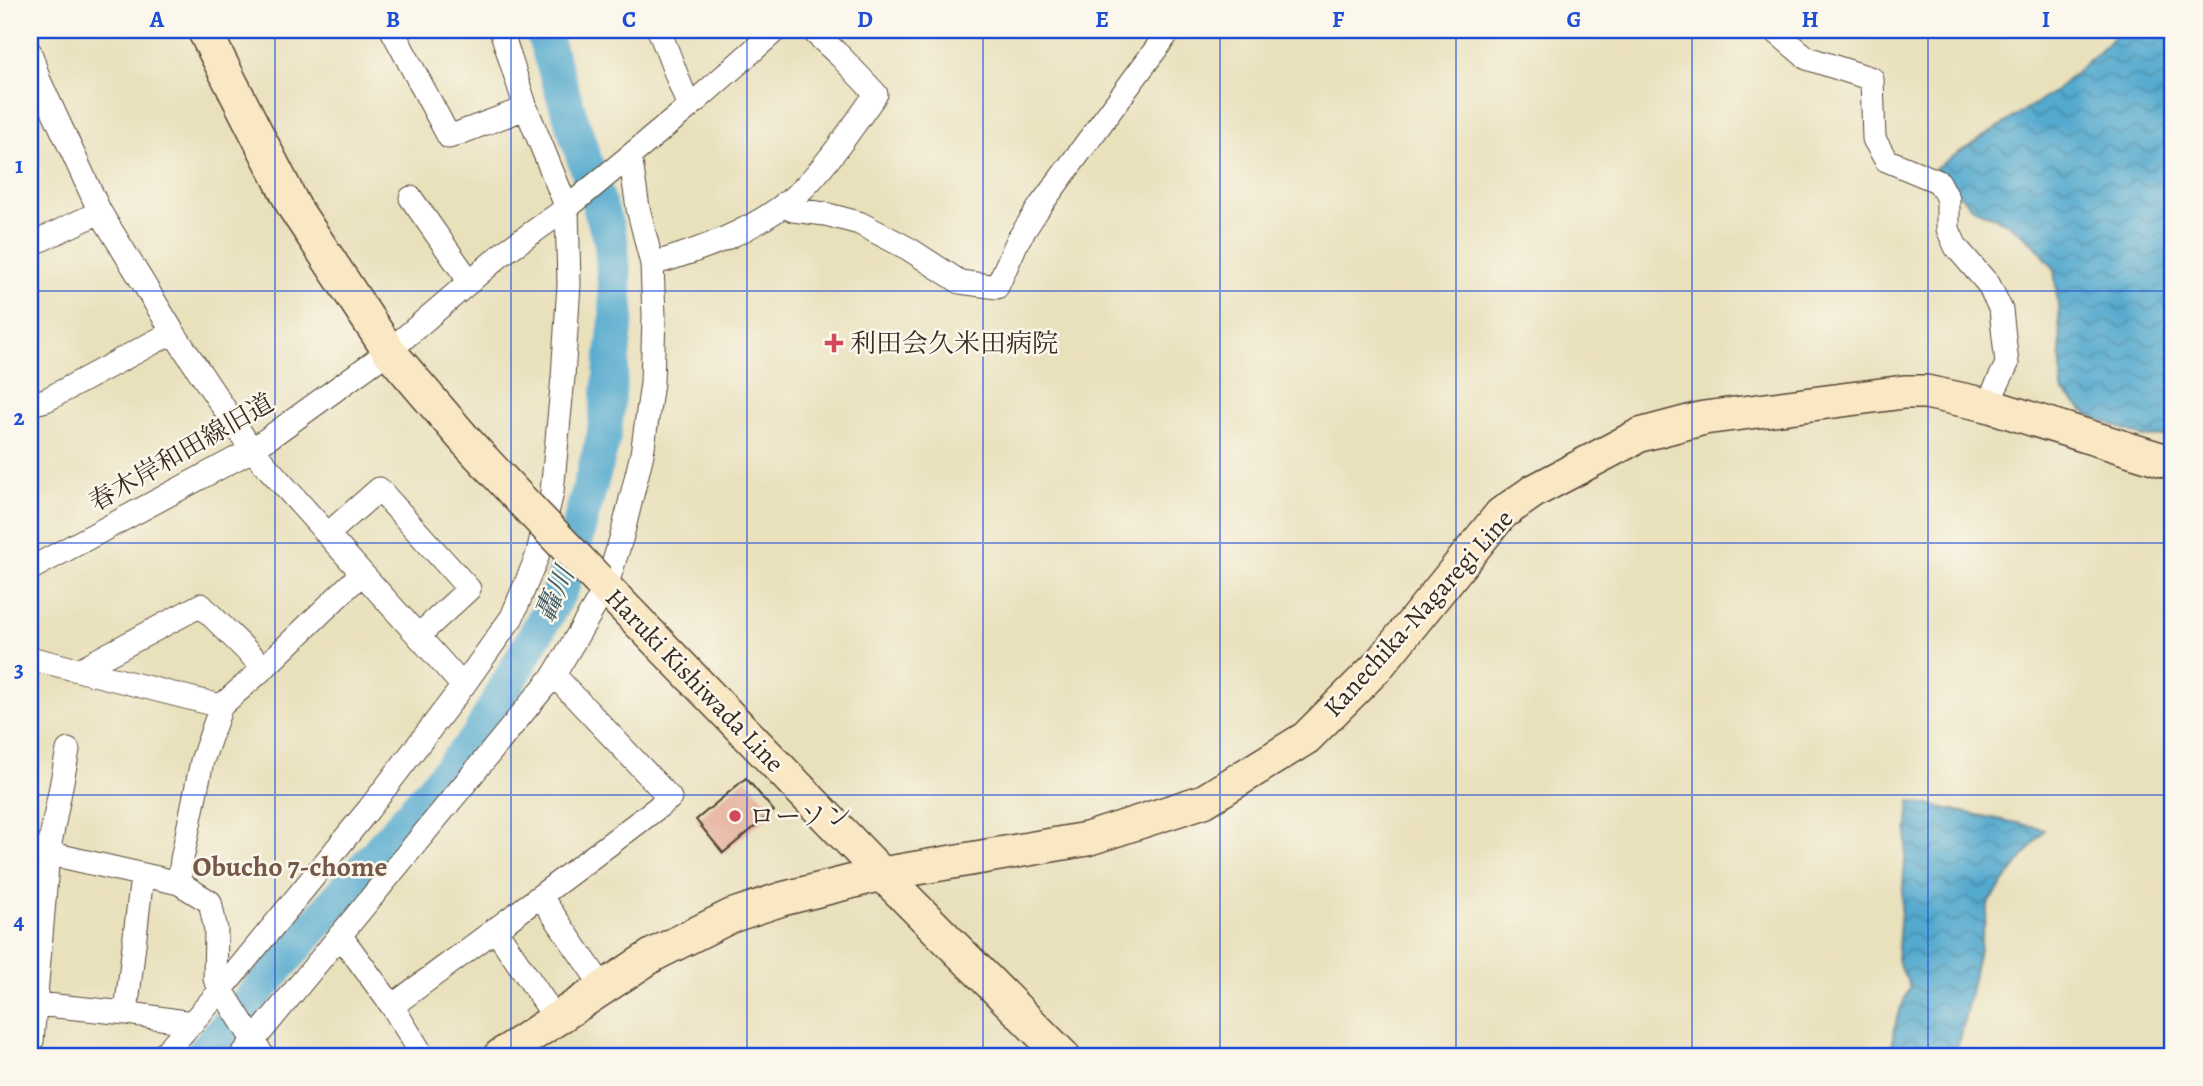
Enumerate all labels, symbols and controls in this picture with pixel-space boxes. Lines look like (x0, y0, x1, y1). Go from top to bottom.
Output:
text: A (149, 4, 165, 35)
text: B (386, 4, 400, 35)
text: C (622, 4, 636, 35)
text: D (857, 4, 873, 35)
text: E (1095, 4, 1109, 35)
text: F (1332, 4, 1345, 35)
text: G (1566, 4, 1582, 35)
text: H (1801, 4, 1819, 35)
text: I (2042, 4, 2050, 35)
text: 1 (15, 150, 23, 181)
place label: 利田会久米田病院 (850, 326, 1058, 361)
marker: 利田会久米田病院 (824, 333, 844, 353)
street label: 春木岸和田線旧道 (82, 385, 280, 520)
text: 2 (13, 402, 25, 433)
street label: Kanechika-Nagaregi Line (1316, 502, 1521, 725)
water label: 轟川 (526, 558, 585, 628)
street label: Haruki Kishiwada Line (597, 581, 792, 780)
text: 3 (14, 654, 24, 685)
place label: ローソン (749, 799, 852, 834)
marker: ローソン (727, 808, 743, 824)
district label: Obucho 7-chome (193, 848, 388, 886)
text: 4 (14, 906, 25, 937)

